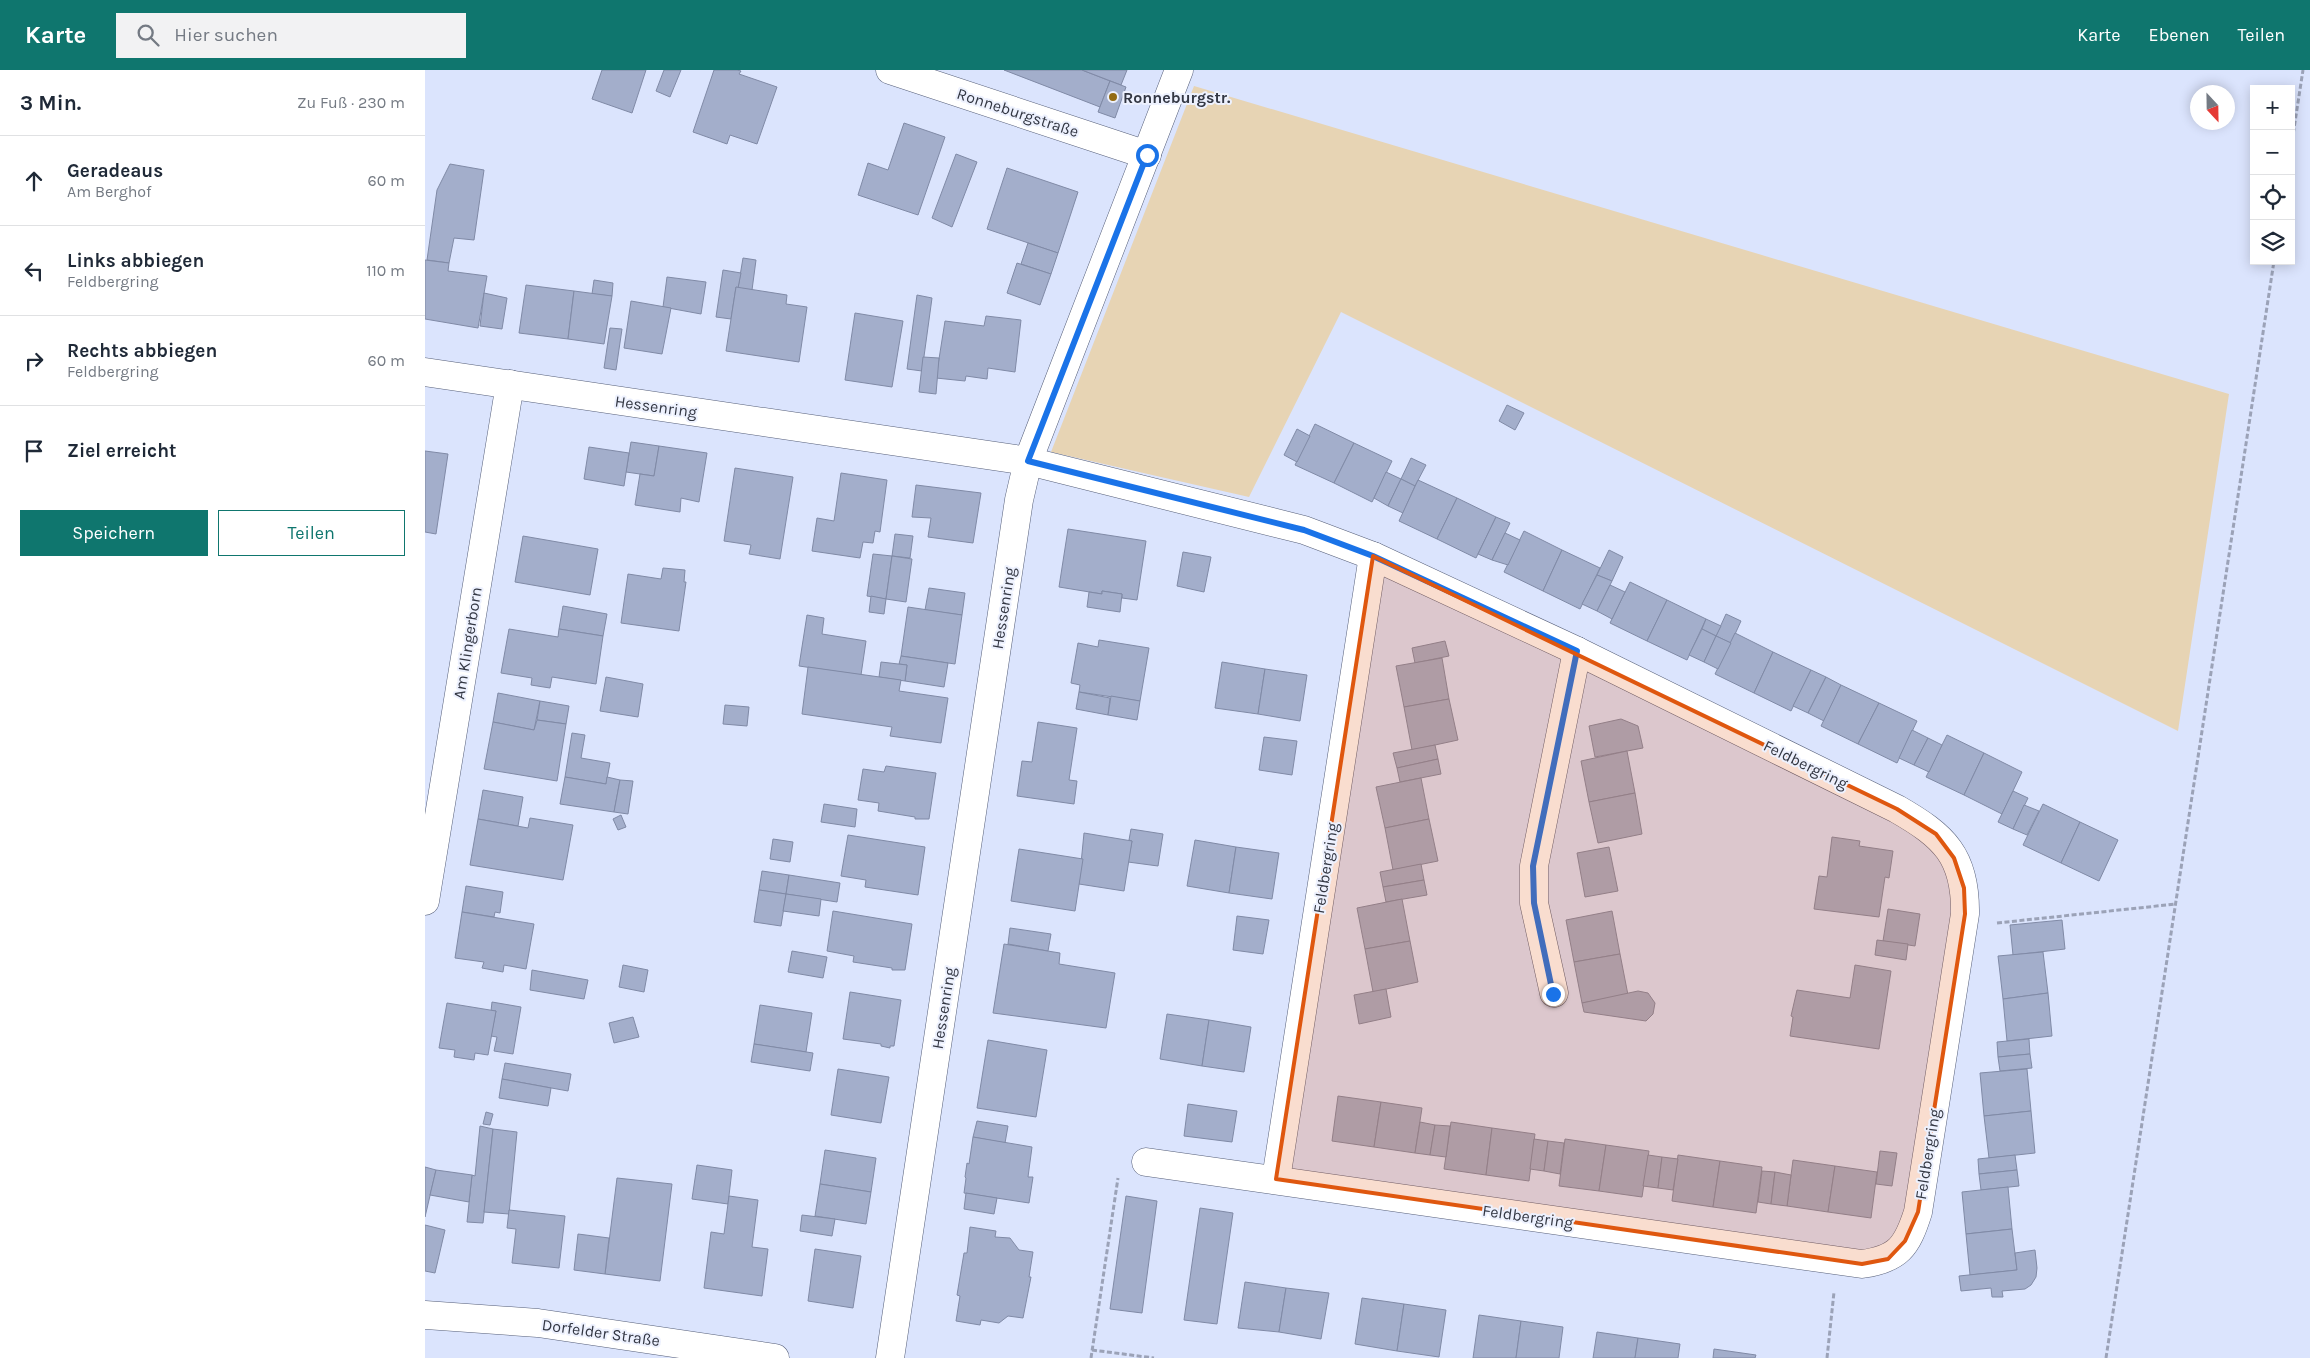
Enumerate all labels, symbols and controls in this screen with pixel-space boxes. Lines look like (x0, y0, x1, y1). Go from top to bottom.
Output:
search box (116, 13, 466, 58)
text: Karte (25, 21, 86, 49)
icon: search (134, 21, 162, 49)
text: Hier suchen (174, 24, 278, 46)
text: Karte (2077, 24, 2121, 46)
text: Ebenen (2149, 24, 2210, 46)
text: Teilen (2238, 24, 2285, 46)
street label: Ronneburgstraße (955, 84, 1081, 141)
north arrow (2190, 85, 2235, 130)
map controls (2250, 85, 2295, 265)
button: + (2250, 85, 2295, 130)
place label: Ronneburgstr. (1123, 88, 1231, 107)
text: 3 Min. (20, 91, 81, 115)
marker: Ronneburgstr. (1107, 91, 1119, 103)
text: Zu Fuß · 230 m (297, 93, 405, 112)
button: − (2250, 130, 2295, 175)
route start (1136, 144, 1159, 167)
text: Geradeaus (67, 160, 163, 182)
icon: ahead (20, 167, 48, 195)
text: 60 m (368, 171, 405, 190)
button: locate (2250, 175, 2295, 220)
text: Am Berghof (67, 182, 152, 201)
button: layers (2250, 220, 2295, 265)
text: Links abbiegen (67, 250, 204, 272)
icon: left (20, 257, 48, 285)
text: 110 m (366, 261, 405, 280)
text: Feldbergring (67, 272, 159, 291)
text: Rechts abbiegen (67, 340, 217, 362)
icon: right (20, 347, 48, 375)
text: 60 m (368, 351, 405, 370)
text: Feldbergring (67, 362, 159, 381)
street label: Hessenring (614, 391, 698, 422)
icon: arrive (20, 437, 48, 465)
text: Ziel erreicht (67, 440, 177, 462)
button: Speichern (20, 510, 208, 556)
button: Teilen (218, 510, 405, 556)
street label: Hessenring (988, 566, 1019, 650)
street label: Am Klingerborn (449, 586, 486, 701)
street label: Feldbergring (1760, 736, 1851, 793)
street label: Feldbergring (1309, 821, 1342, 915)
street label: Hessenring (928, 966, 959, 1050)
route end (1542, 983, 1565, 1006)
street label: Feldbergring (1911, 1107, 1944, 1201)
street label: Feldbergring (1481, 1201, 1575, 1232)
street label: Dorfelder Straße (541, 1315, 661, 1350)

